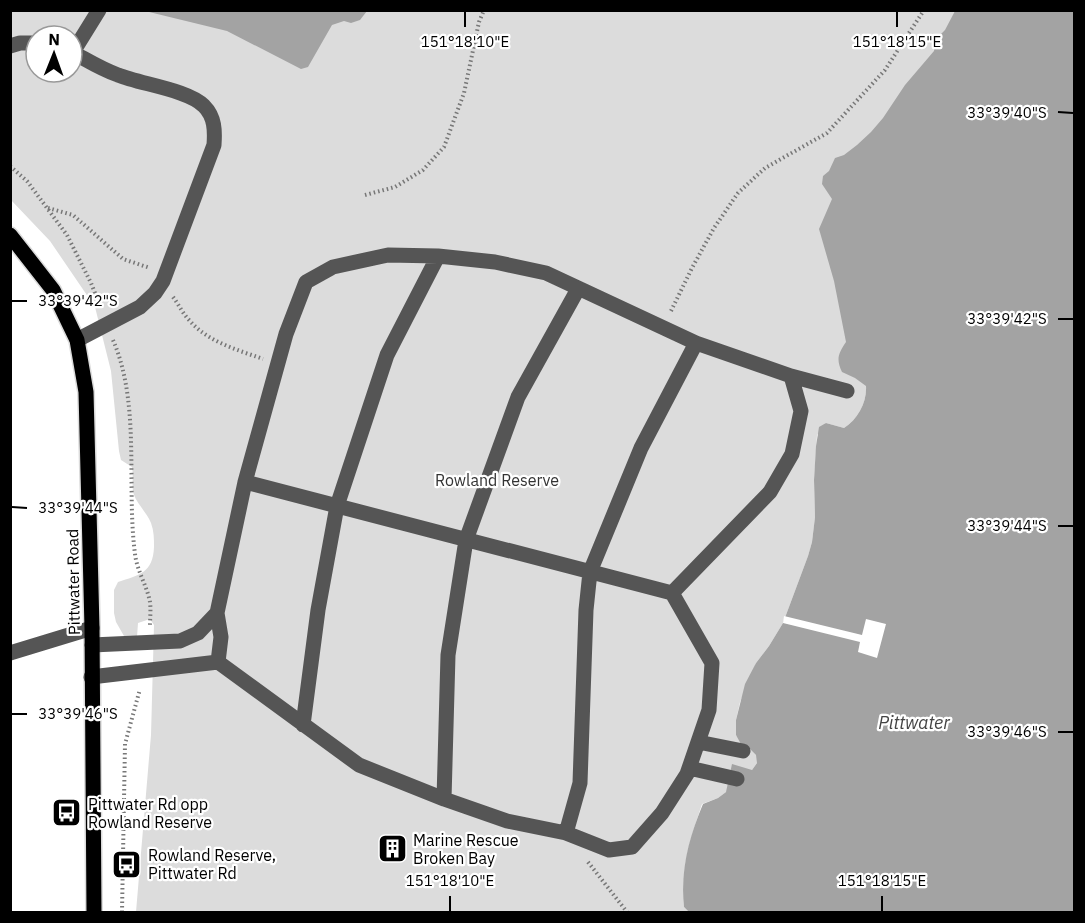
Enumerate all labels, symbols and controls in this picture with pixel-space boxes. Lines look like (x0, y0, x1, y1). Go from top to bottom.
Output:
north arrow (24, 24, 84, 84)
text: N (48, 29, 60, 49)
text: 151°18'10"E (421, 32, 509, 51)
text: 151°18'15"E (853, 32, 941, 51)
text: 33°39'40"S (967, 103, 1047, 122)
text: 33°39'42"S (38, 291, 118, 310)
text: 33°39'42"S (967, 309, 1047, 328)
park label: Rowland Reserve (435, 470, 559, 490)
text: 33°39'44"S (38, 498, 118, 517)
text: 33°39'44"S (967, 516, 1047, 535)
street label: Pittwater Road (62, 529, 84, 635)
text: 33°39'46"S (38, 704, 118, 723)
water label: Pittwater (878, 711, 950, 734)
text: 33°39'46"S (967, 722, 1047, 741)
place label: Pittwater Rd opp Rowland Reserve (88, 794, 212, 832)
bus stop icon: Pittwater Rd opp Rowland Reserve (51, 797, 83, 829)
place label: Marine Rescue Broken Bay (413, 830, 519, 868)
building icon: Marine Rescue Broken Bay (376, 833, 408, 865)
place label: Rowland Reserve, Pittwater Rd (148, 845, 276, 883)
bus stop icon: Rowland Reserve, Pittwater Rd (111, 848, 143, 880)
text: 151°18'10"E (406, 871, 494, 890)
text: 151°18'15"E (838, 871, 926, 890)

